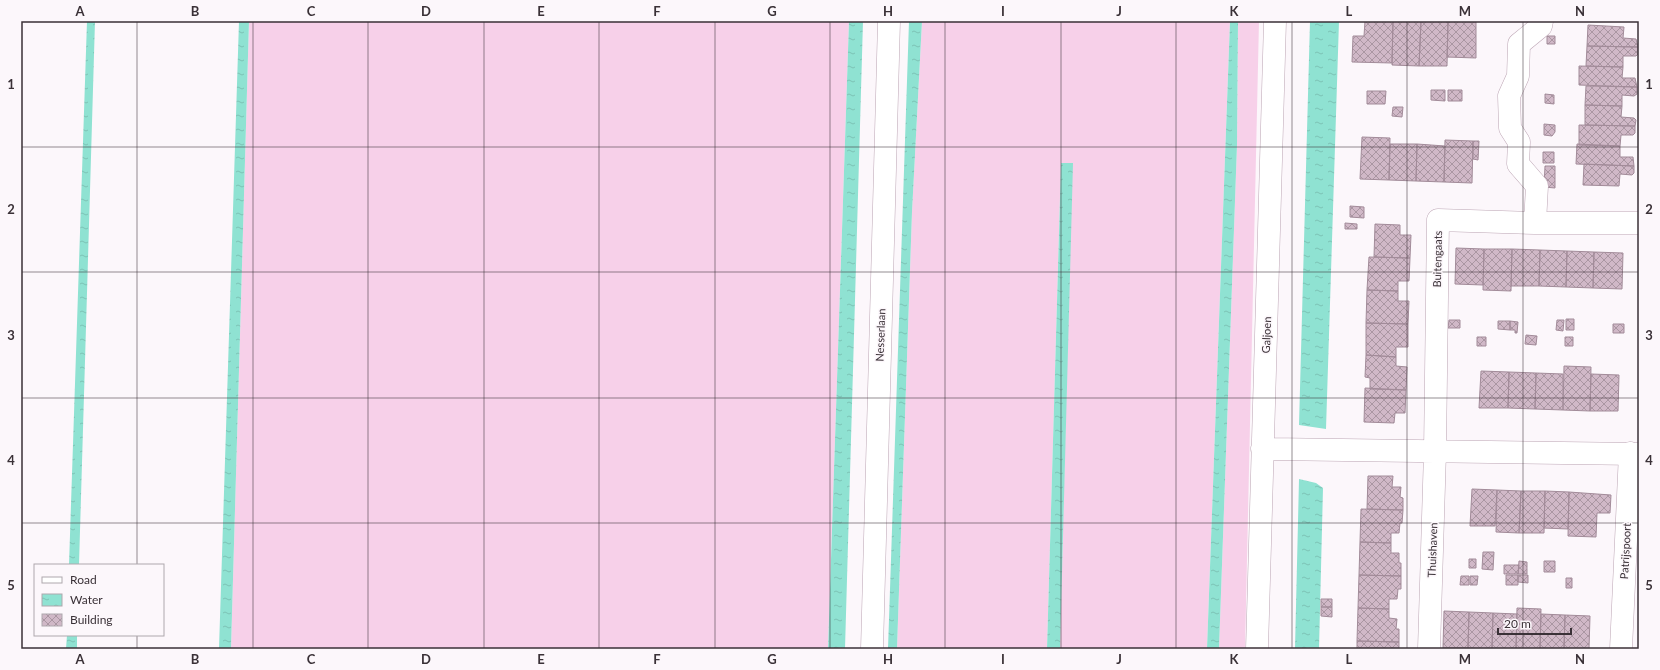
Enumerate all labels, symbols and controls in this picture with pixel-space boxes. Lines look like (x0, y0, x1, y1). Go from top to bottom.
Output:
text: A (74, 3, 85, 19)
text: B (191, 3, 200, 19)
text: C (307, 3, 316, 19)
text: D (421, 3, 431, 19)
text: E (537, 3, 545, 19)
text: F (653, 3, 661, 19)
text: G (767, 3, 777, 19)
text: H (883, 3, 893, 19)
text: I (1001, 3, 1005, 19)
text: J (1116, 3, 1122, 19)
text: K (1230, 3, 1240, 19)
text: L (1346, 3, 1353, 19)
text: M (1459, 3, 1471, 19)
text: N (1575, 3, 1585, 19)
text: 1 (7, 76, 15, 92)
text: 1 (1645, 76, 1653, 92)
text: 2 (7, 201, 15, 217)
text: 2 (1645, 201, 1653, 217)
street label: Buitengaats (1430, 230, 1444, 288)
street label: Nesserlaan (873, 308, 887, 362)
street label: Galjoen (1259, 316, 1273, 354)
text: 3 (7, 327, 15, 343)
text: 3 (1645, 327, 1653, 343)
text: 4 (7, 452, 15, 468)
text: 4 (1645, 452, 1653, 468)
street label: Thuishaven (1425, 522, 1439, 578)
street label: Patrijspoort (1617, 522, 1633, 580)
legend (34, 564, 164, 636)
text: Road (70, 572, 97, 587)
text: 5 (7, 577, 15, 593)
text: 5 (1645, 577, 1653, 593)
text: Water (70, 592, 103, 607)
scale bar (1498, 610, 1571, 636)
text: Building (70, 612, 113, 627)
text: 20 m (1504, 616, 1531, 631)
text: A (74, 651, 85, 667)
text: B (191, 651, 200, 667)
text: C (307, 651, 316, 667)
text: D (421, 651, 431, 667)
text: E (537, 651, 545, 667)
text: F (653, 651, 661, 667)
text: G (767, 651, 777, 667)
text: H (883, 651, 893, 667)
text: I (1001, 651, 1005, 667)
text: J (1116, 651, 1122, 667)
text: K (1230, 651, 1240, 667)
text: L (1346, 651, 1353, 667)
text: M (1459, 651, 1471, 667)
text: N (1575, 651, 1585, 667)

